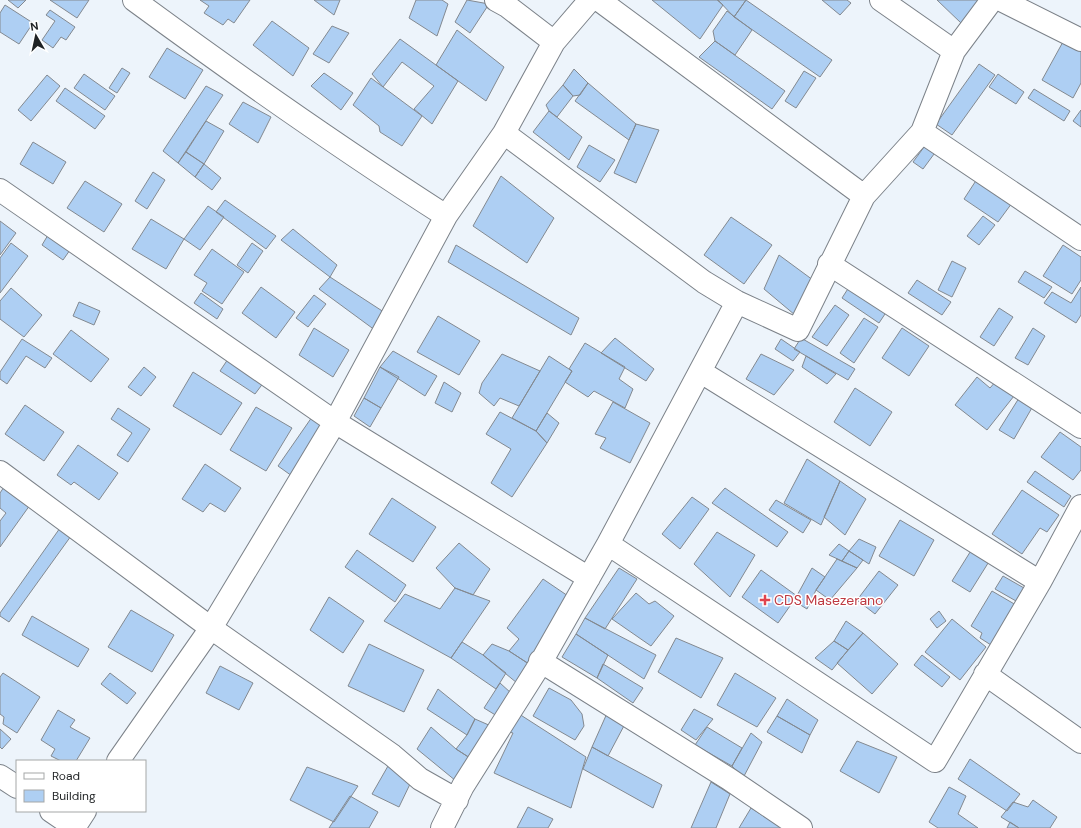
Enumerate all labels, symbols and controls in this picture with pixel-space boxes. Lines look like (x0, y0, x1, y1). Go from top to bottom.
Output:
north arrow (16, 16, 56, 56)
text: N (29, 19, 39, 34)
place label: CDS Masezerano (774, 591, 883, 609)
marker: CDS Masezerano (759, 594, 771, 606)
legend (16, 760, 146, 812)
text: Road (52, 768, 80, 784)
text: Building (52, 788, 96, 804)

